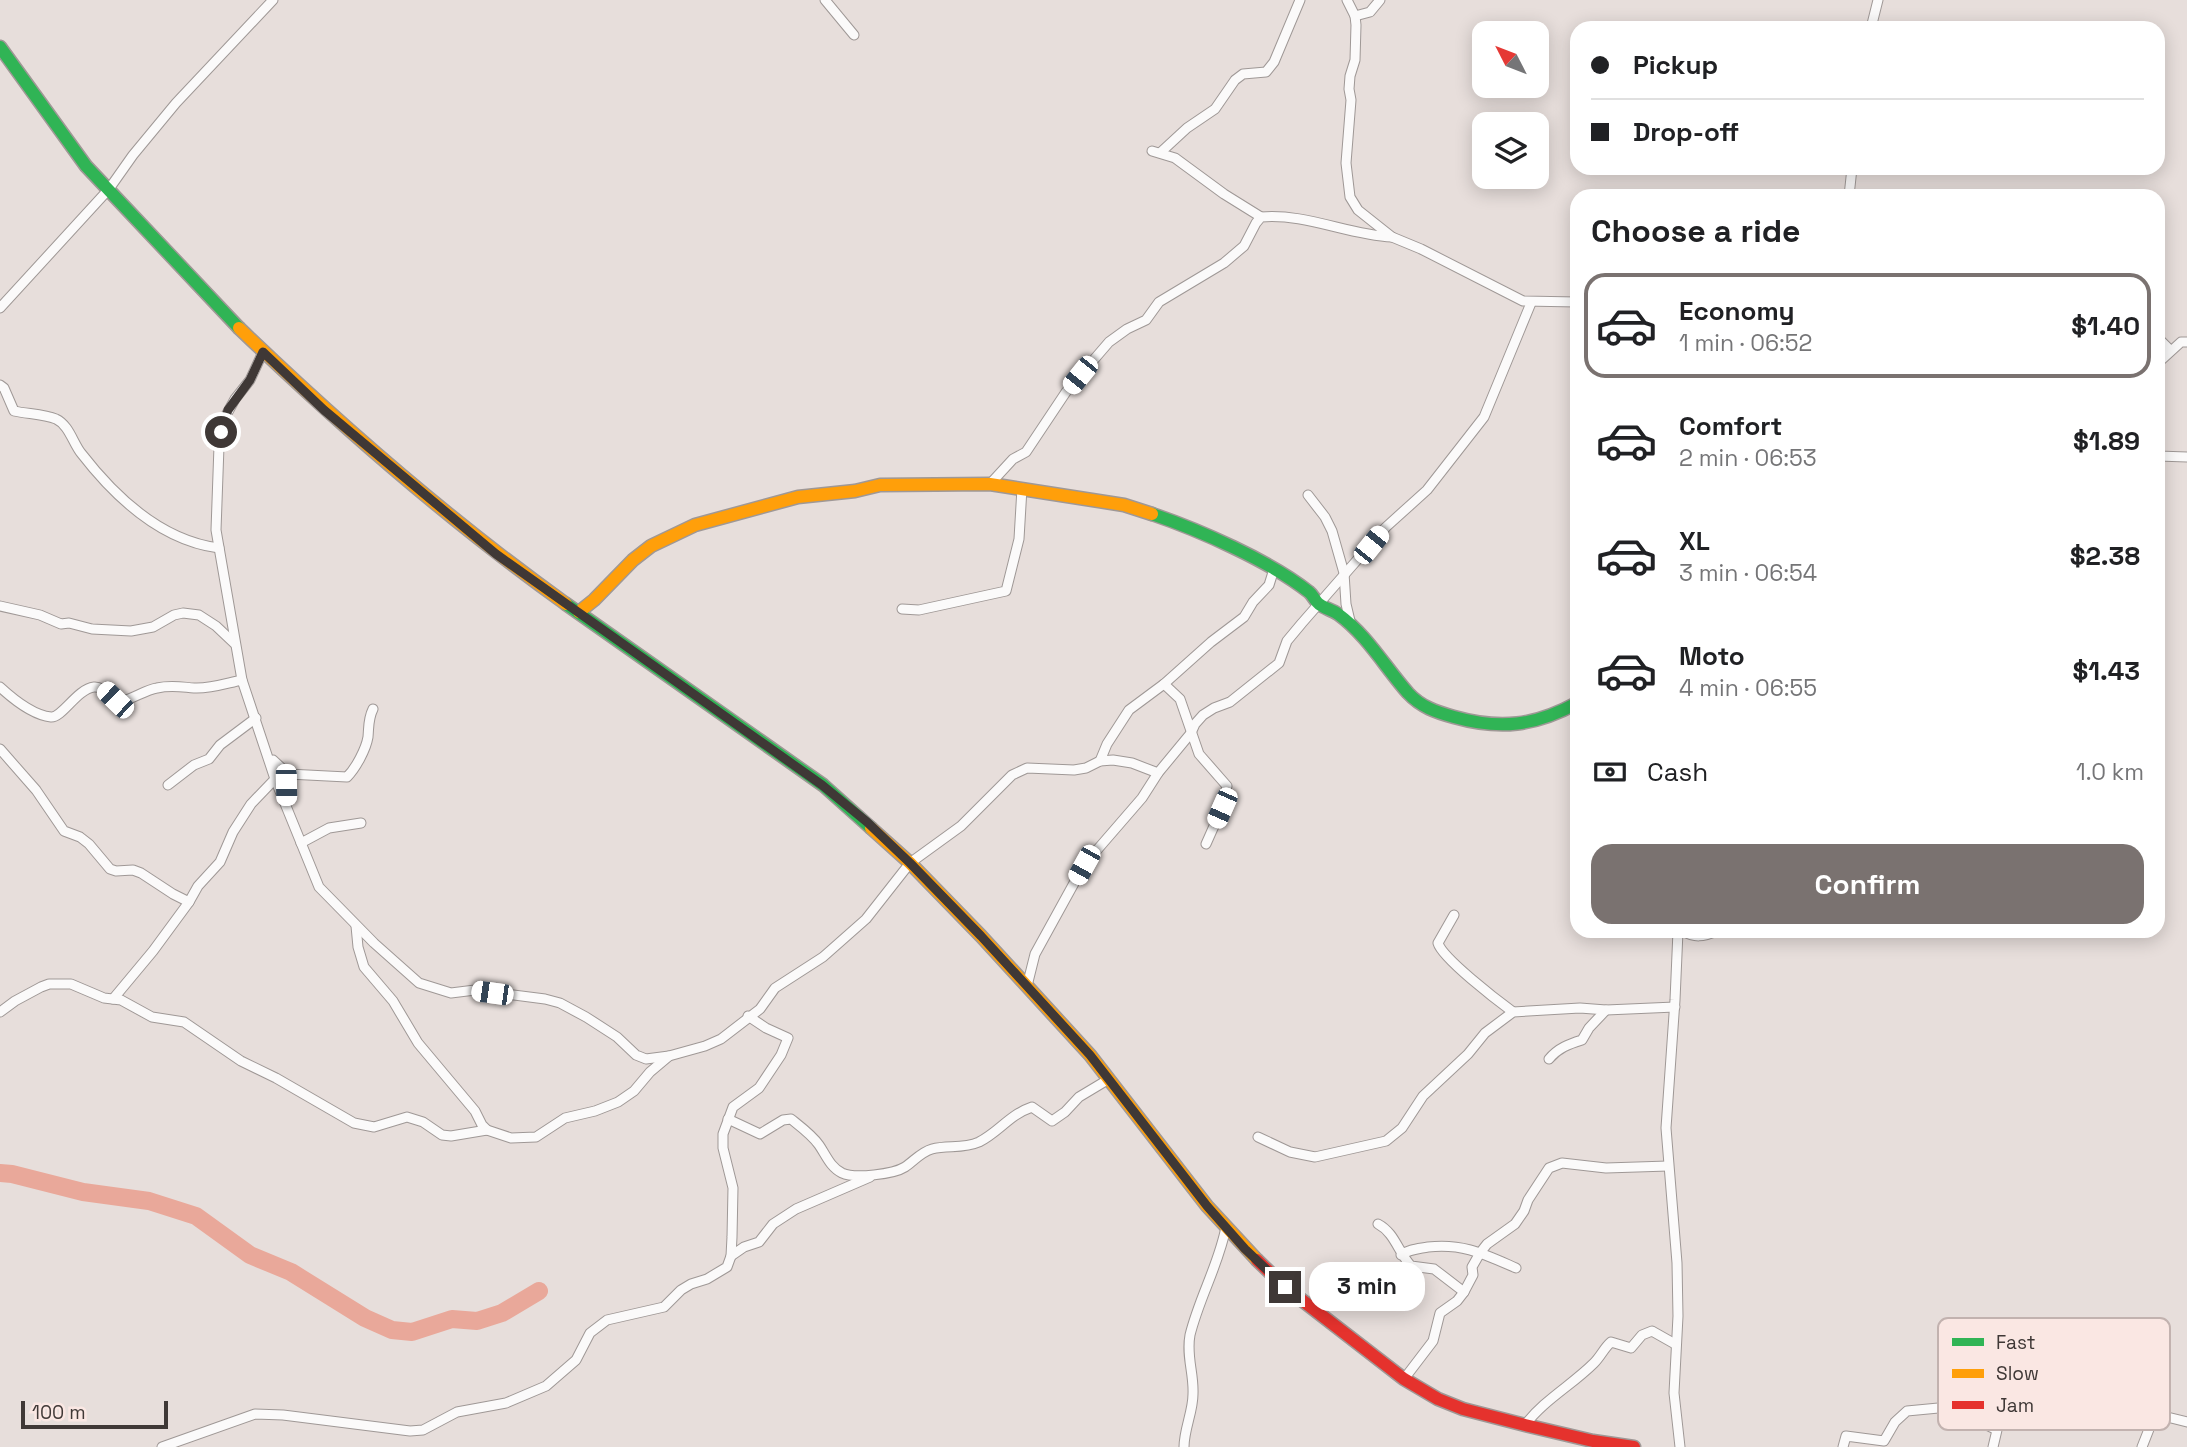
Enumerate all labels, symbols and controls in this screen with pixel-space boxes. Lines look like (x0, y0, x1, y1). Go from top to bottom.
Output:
north arrow (1472, 21, 1549, 98)
map controls (1472, 21, 1549, 189)
text: Pickup (1633, 48, 1718, 82)
button: layers (1472, 112, 1549, 189)
text: Drop-off (1633, 115, 1739, 149)
text: Choose a ride (1591, 211, 1801, 251)
icon: car (1595, 294, 1658, 357)
text: Economy (1679, 294, 1795, 328)
text: $1.40 (2071, 309, 2140, 343)
text: 1 min · 06:52 (1679, 328, 1812, 358)
car (1059, 352, 1102, 398)
icon: car (1595, 409, 1658, 472)
text: Comfort (1679, 409, 1782, 443)
route start (205, 416, 237, 448)
text: $1.89 (2073, 424, 2140, 458)
text: 2 min · 06:53 (1679, 443, 1817, 473)
car (1350, 522, 1393, 568)
icon: car (1595, 524, 1658, 587)
text: XL (1679, 524, 1710, 558)
text: $2.38 (2070, 539, 2140, 573)
text: 3 min · 06:54 (1679, 558, 1817, 588)
icon: car (1595, 639, 1658, 702)
text: Moto (1679, 639, 1745, 673)
text: $1.43 (2072, 654, 2140, 688)
text: 4 min · 06:55 (1679, 673, 1817, 703)
car (93, 678, 138, 722)
icon: cash (1591, 753, 1629, 791)
text: Cash (1647, 755, 1708, 789)
text: 1.0 km (2076, 757, 2144, 787)
car (276, 764, 297, 806)
car (1204, 785, 1241, 831)
car (1065, 842, 1104, 888)
button: Confirm (1591, 844, 2144, 924)
car (470, 980, 515, 1006)
callout: 3 min (1310, 1262, 1425, 1312)
route end (1269, 1271, 1301, 1303)
text: 3 min (1337, 1271, 1397, 1301)
legend (1938, 1318, 2170, 1430)
text: Fast (1996, 1330, 2036, 1355)
text: Slow (1996, 1361, 2039, 1386)
text: Jam (1996, 1393, 2034, 1418)
scale bar (21, 1398, 168, 1430)
text: 100 m (32, 1400, 86, 1425)

